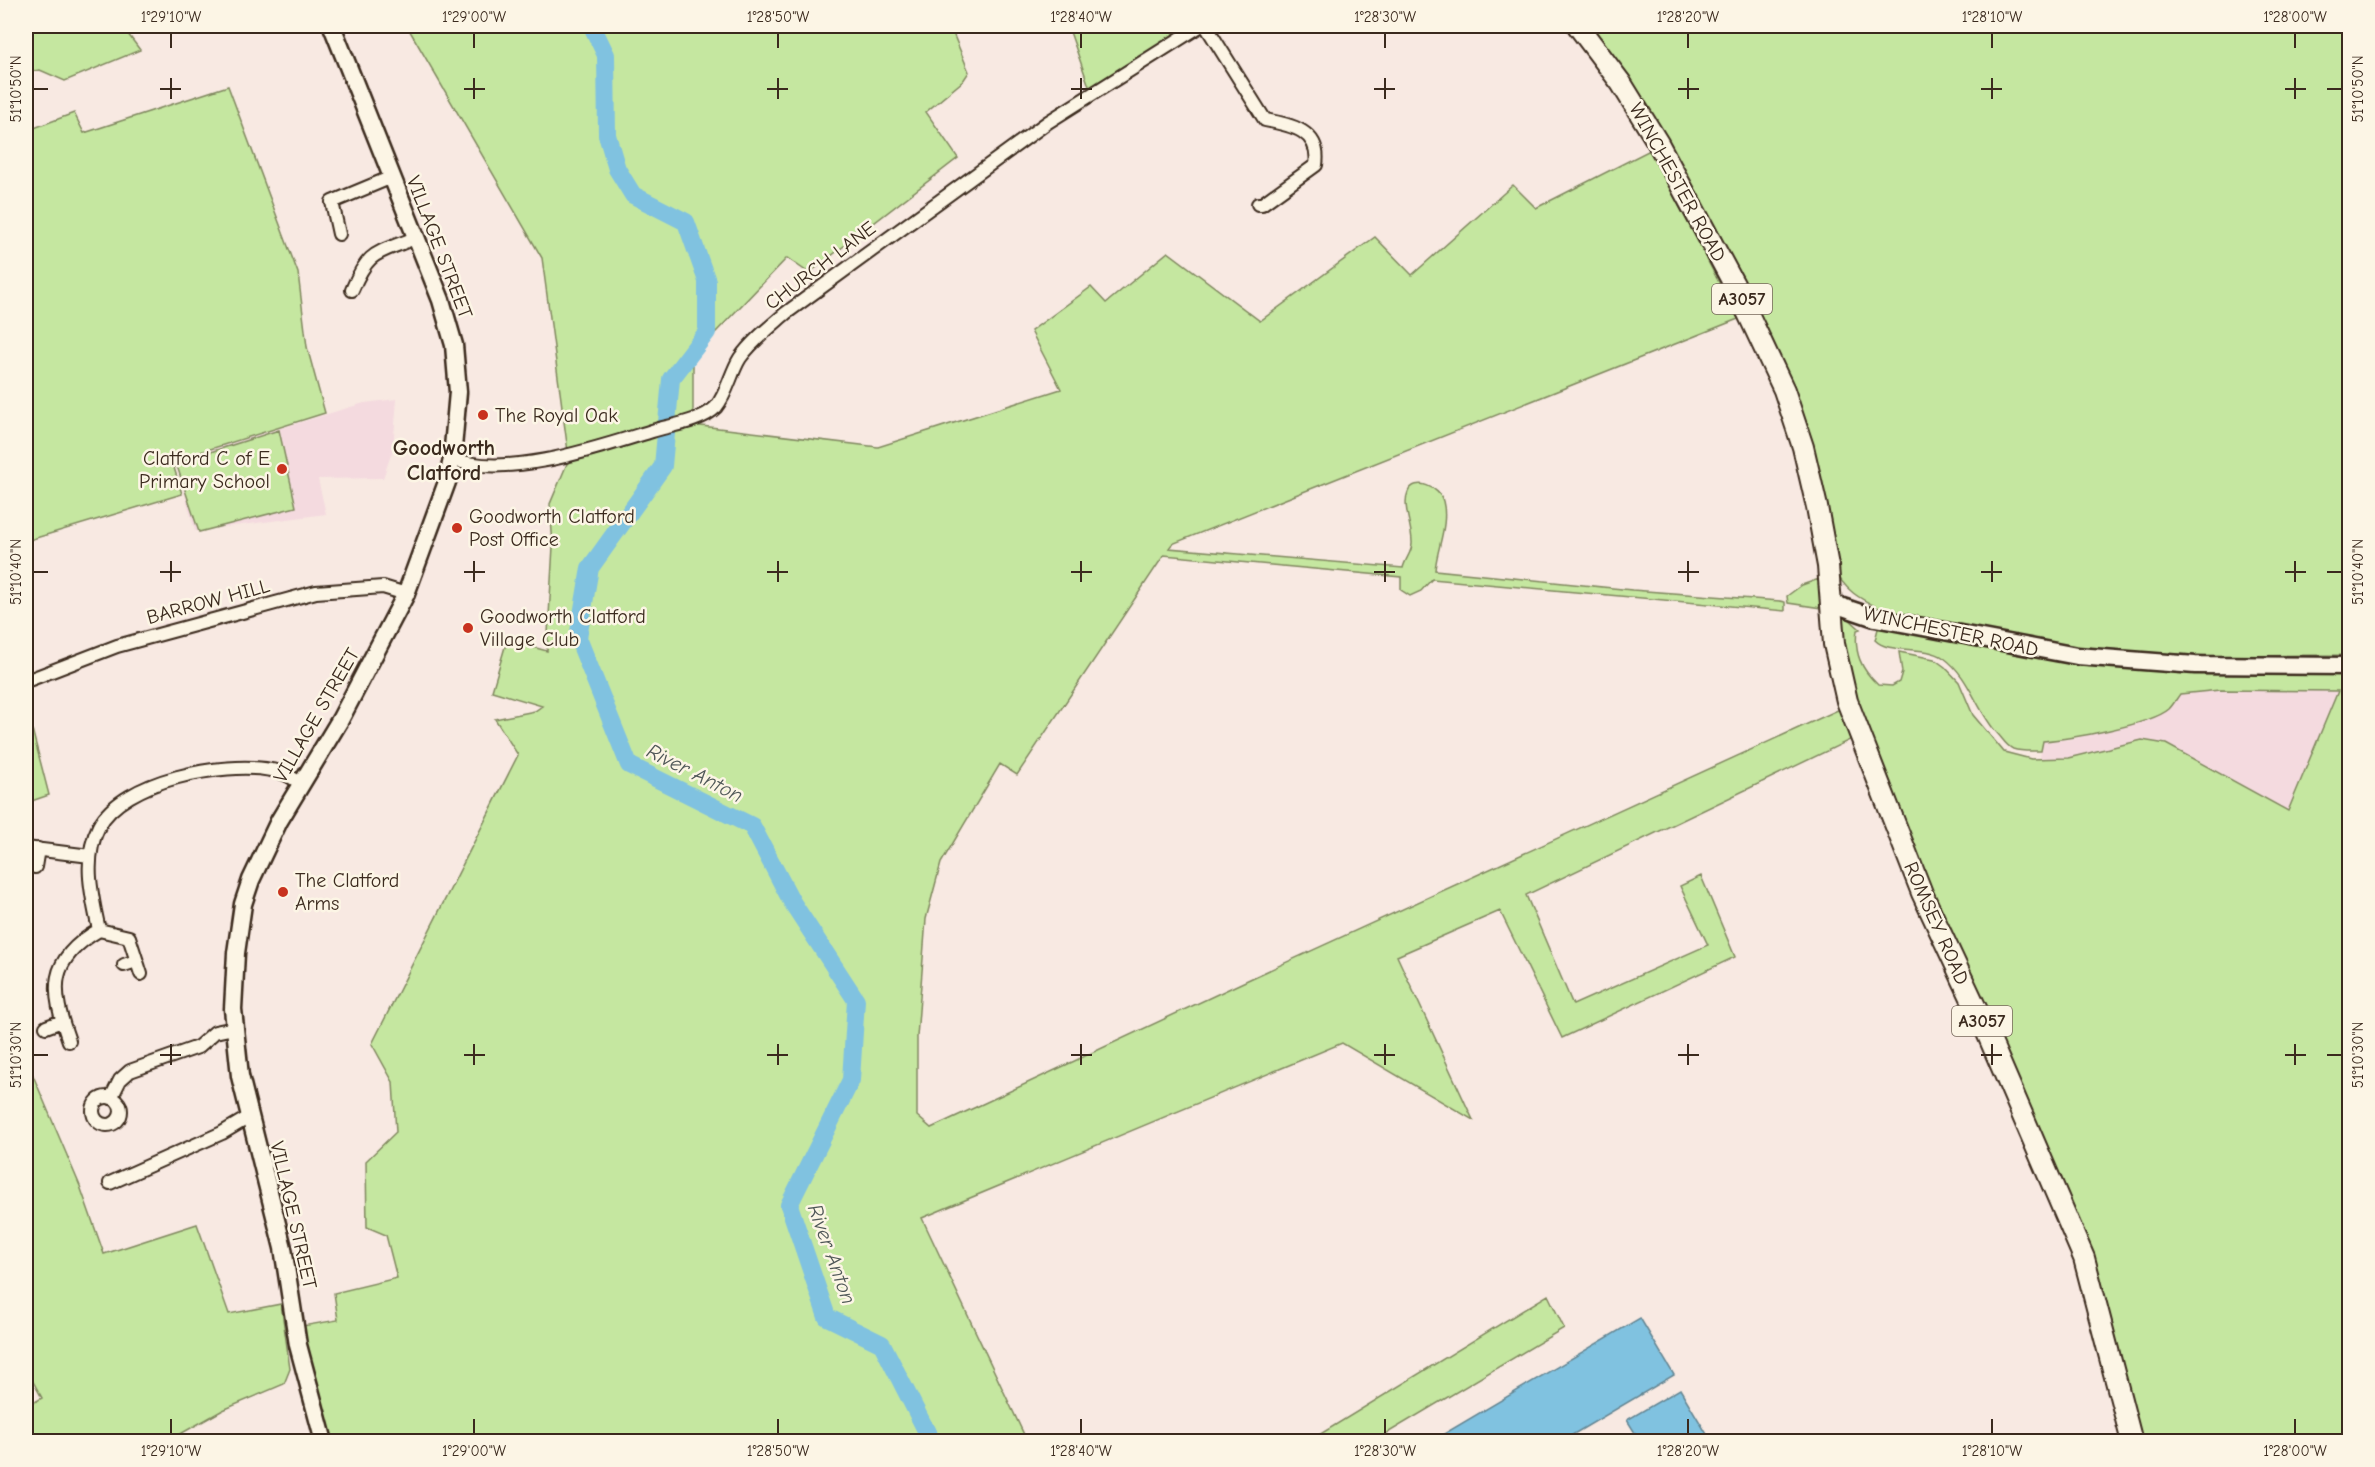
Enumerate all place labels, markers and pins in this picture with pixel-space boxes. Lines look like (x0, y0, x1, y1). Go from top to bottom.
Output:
place label: The Royal Oak (495, 404, 618, 427)
marker: The Royal Oak (476, 408, 490, 422)
place label: Clatford C of E Primary School (139, 447, 270, 493)
marker: Clatford C of E Primary School (275, 462, 289, 476)
place label: Goodworth Clatford Post Office (469, 505, 635, 551)
marker: Goodworth Clatford Post Office (450, 521, 464, 535)
place label: Goodworth Clatford Village Club (480, 605, 646, 651)
marker: Goodworth Clatford Village Club (461, 621, 475, 635)
place label: The Clatford Arms (295, 869, 399, 915)
marker: The Clatford Arms (276, 885, 290, 899)

